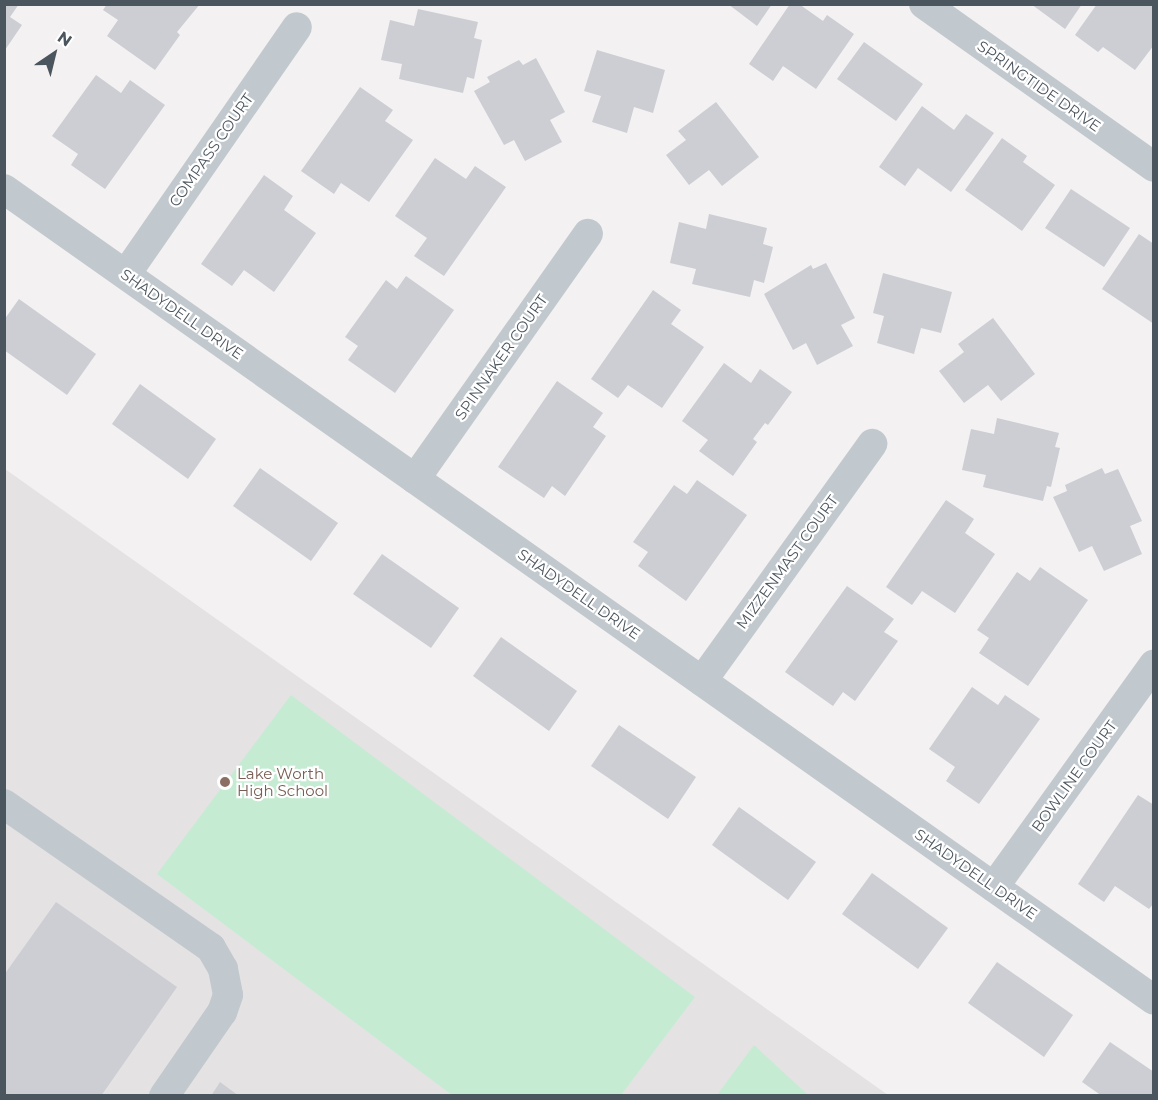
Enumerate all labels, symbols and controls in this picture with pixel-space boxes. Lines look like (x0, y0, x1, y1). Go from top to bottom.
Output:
north arrow (24, 24, 84, 84)
text: N (54, 27, 75, 50)
street label: SPRINGTIDE DRIVE (974, 37, 1104, 135)
street label: COMPASS COURT (165, 90, 257, 210)
street label: SHADYDELL DRIVE (117, 265, 247, 363)
street label: SPINNAKER COURT (451, 291, 551, 423)
street label: MIZZENMAST COURT (732, 492, 842, 632)
street label: SHADYDELL DRIVE (514, 545, 644, 643)
street label: BOWLINE COURT (1028, 717, 1120, 835)
place label: Lake Worth High School (237, 764, 328, 799)
marker: Lake Worth High School (218, 775, 232, 789)
street label: SHADYDELL DRIVE (911, 825, 1041, 923)

